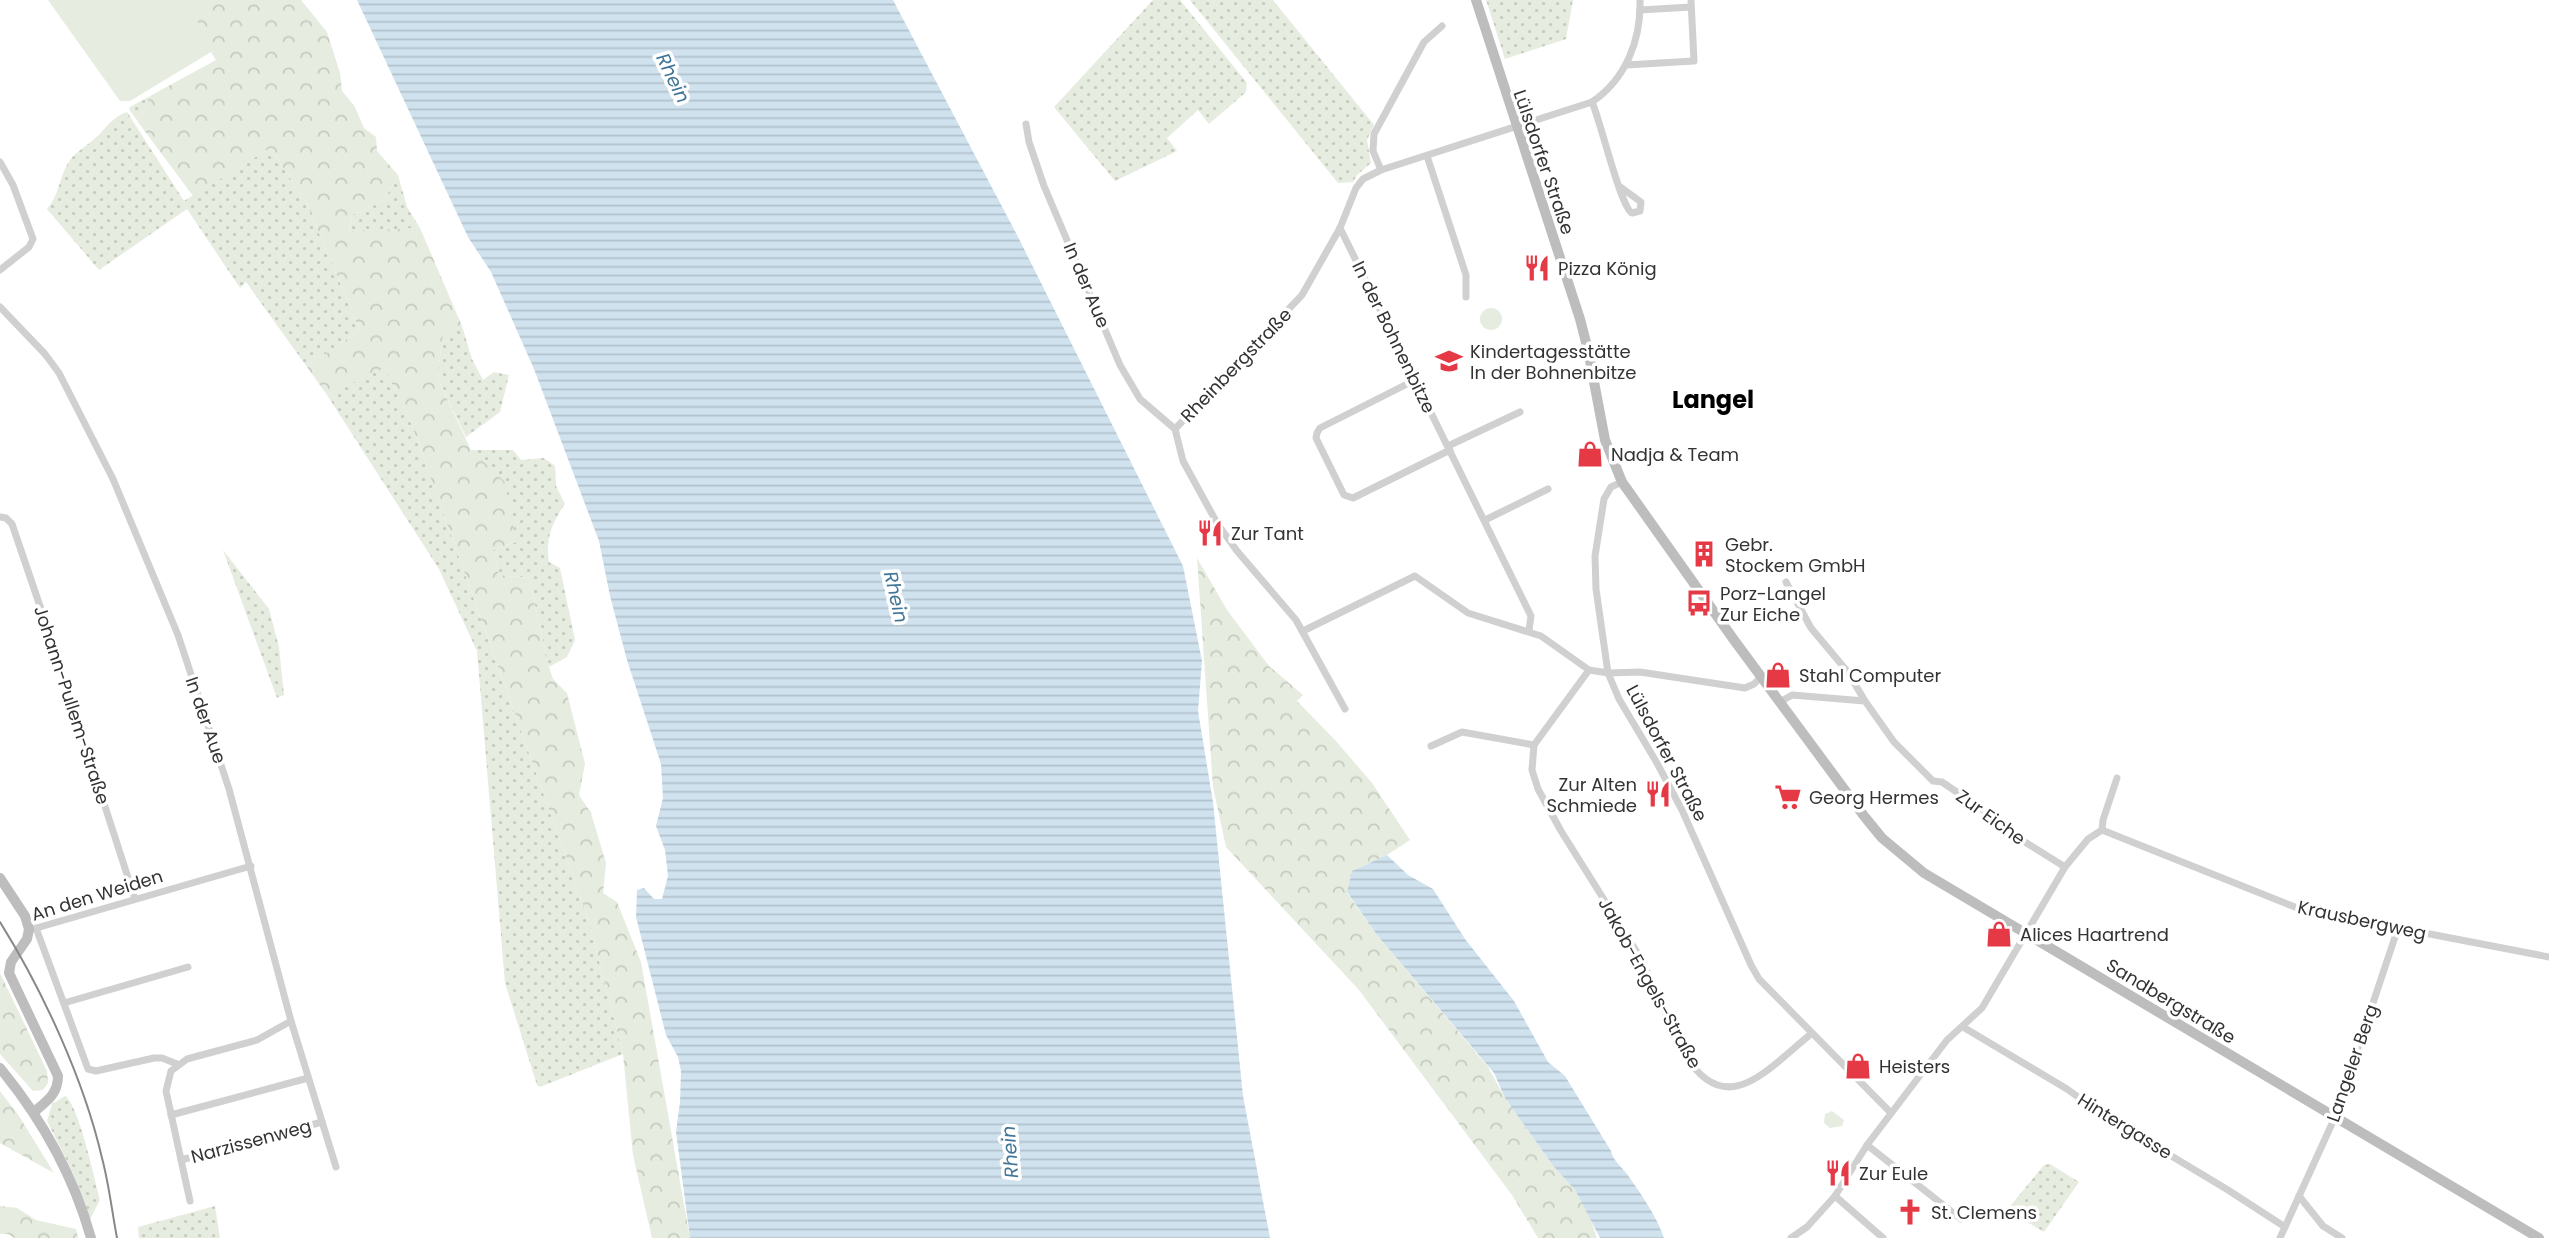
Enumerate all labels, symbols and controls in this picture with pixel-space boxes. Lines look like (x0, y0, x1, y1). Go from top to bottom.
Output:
water label: Rhein (649, 49, 697, 107)
street label: Lülsdorfer Straße (1508, 86, 1580, 238)
street label: In der Aue (1058, 238, 1116, 332)
restaurant icon: Pizza König (1522, 253, 1552, 283)
place label: Pizza König (1558, 256, 1657, 281)
street label: In der Bohnenbitze (1346, 257, 1442, 417)
street label: Rheinbergstraße (1175, 302, 1297, 428)
place label: Kindertagesstätte In der Bohnenbitze (1470, 339, 1636, 385)
school or university icon: Kindertagesstätte In der Bohnenbitze (1434, 346, 1464, 376)
district label: Langel (1672, 383, 1754, 416)
shop icon: Nadja & Team (1575, 439, 1605, 469)
place label: Nadja & Team (1611, 442, 1739, 467)
restaurant icon: Zur Tant (1195, 518, 1225, 548)
place label: Zur Tant (1231, 521, 1304, 546)
place label: Gebr. Stockem GmbH (1725, 532, 1866, 578)
building icon: Gebr. Stockem GmbH (1689, 539, 1719, 569)
water label: Rhein (877, 568, 915, 626)
place label: Porz-Langel Zur Eiche (1720, 581, 1826, 627)
bus stop icon: Porz-Langel Zur Eiche (1684, 588, 1714, 618)
street label: Johann-Pullem-Straße (28, 602, 116, 808)
shop icon: Stahl Computer (1763, 660, 1793, 690)
place label: Stahl Computer (1799, 663, 1941, 688)
street label: In der Aue (179, 673, 233, 767)
street label: Lülsdorfer Straße (1620, 680, 1714, 826)
place label: Zur Alten Schmiede (1547, 772, 1637, 818)
restaurant icon: Zur Alten Schmiede (1643, 779, 1673, 809)
supermarket icon: Georg Hermes (1773, 782, 1803, 812)
street label: Zur Eiche (1951, 783, 2031, 851)
place label: Georg Hermes (1809, 785, 1939, 810)
street label: An den Weiden (28, 863, 166, 927)
street label: Jakob-Engels-Straße (1593, 893, 1707, 1073)
street label: Krausbergweg (2295, 894, 2429, 946)
shop icon: Alices Haartrend (1984, 919, 2014, 949)
place label: Alices Haartrend (2020, 922, 2169, 947)
street label: Sandbergstraße (2102, 952, 2240, 1050)
street label: Langeler Berg (2320, 1001, 2384, 1125)
shop icon: Heisters (1843, 1051, 1873, 1081)
place label: Heisters (1879, 1054, 1950, 1079)
street label: Hintergasse (2073, 1087, 2177, 1165)
street label: Narzissenweg (188, 1113, 314, 1169)
water label: Rhein (995, 1125, 1025, 1179)
restaurant icon: Zur Eule (1823, 1158, 1853, 1188)
place label: Zur Eule (1859, 1161, 1928, 1186)
church icon: St. Clemens (1895, 1197, 1925, 1227)
place label: St. Clemens (1931, 1200, 2037, 1225)

